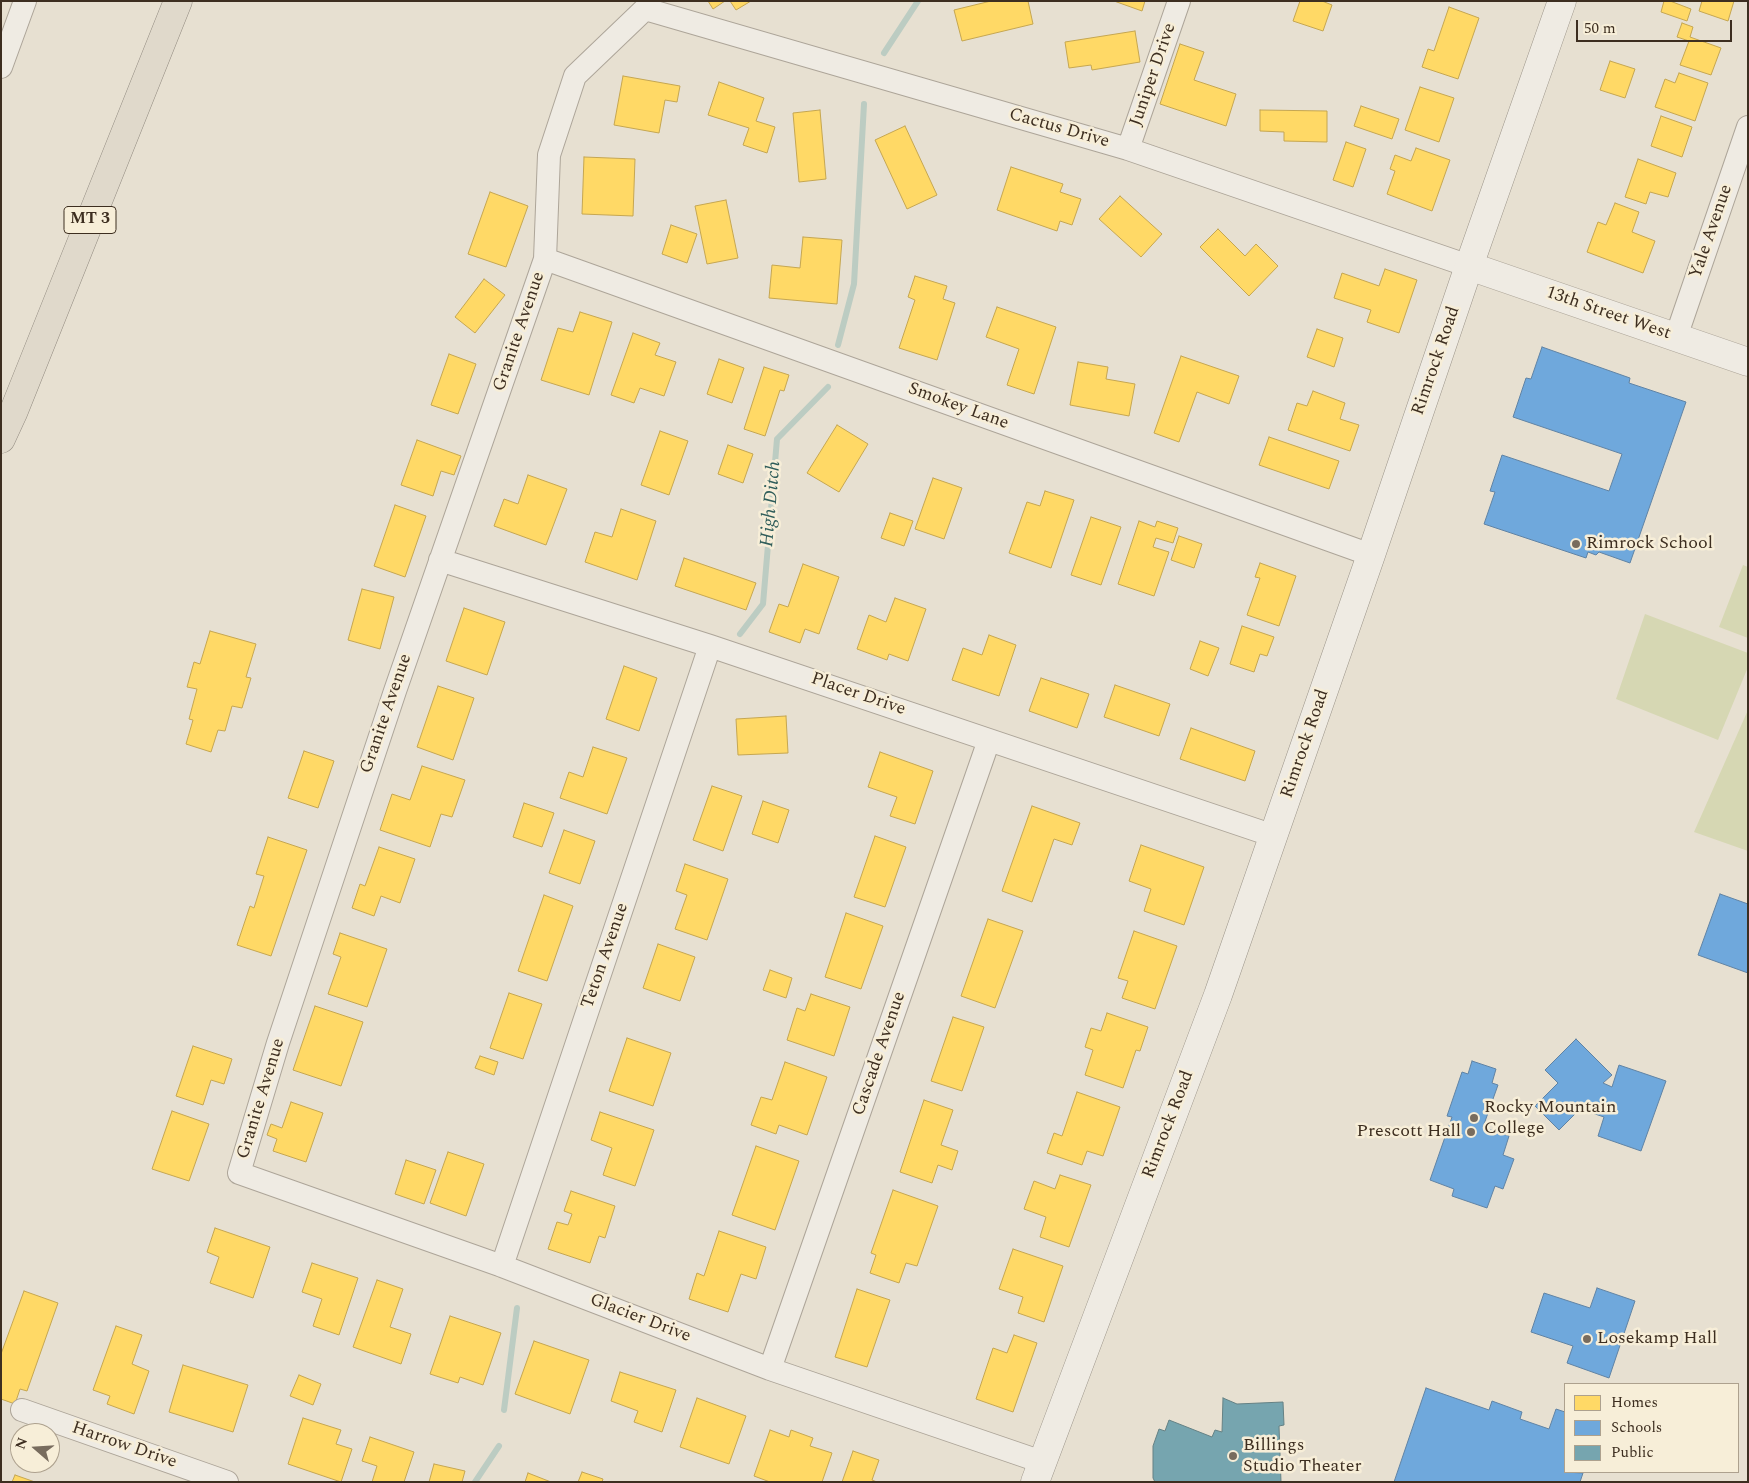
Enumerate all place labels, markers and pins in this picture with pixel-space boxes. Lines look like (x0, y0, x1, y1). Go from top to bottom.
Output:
place label: Rimrock School (1586, 533, 1713, 555)
marker: Rimrock School (1570, 538, 1582, 550)
place label: Rocky Mountain College (1484, 1097, 1616, 1140)
marker: Rocky Mountain College (1468, 1112, 1480, 1124)
place label: Prescott Hall (1357, 1121, 1461, 1143)
marker: Prescott Hall (1465, 1126, 1477, 1138)
place label: Losekamp Hall (1597, 1328, 1717, 1350)
marker: Losekamp Hall (1581, 1333, 1593, 1345)
place label: Billings Studio Theater (1243, 1435, 1362, 1478)
marker: Billings Studio Theater (1227, 1450, 1239, 1462)

